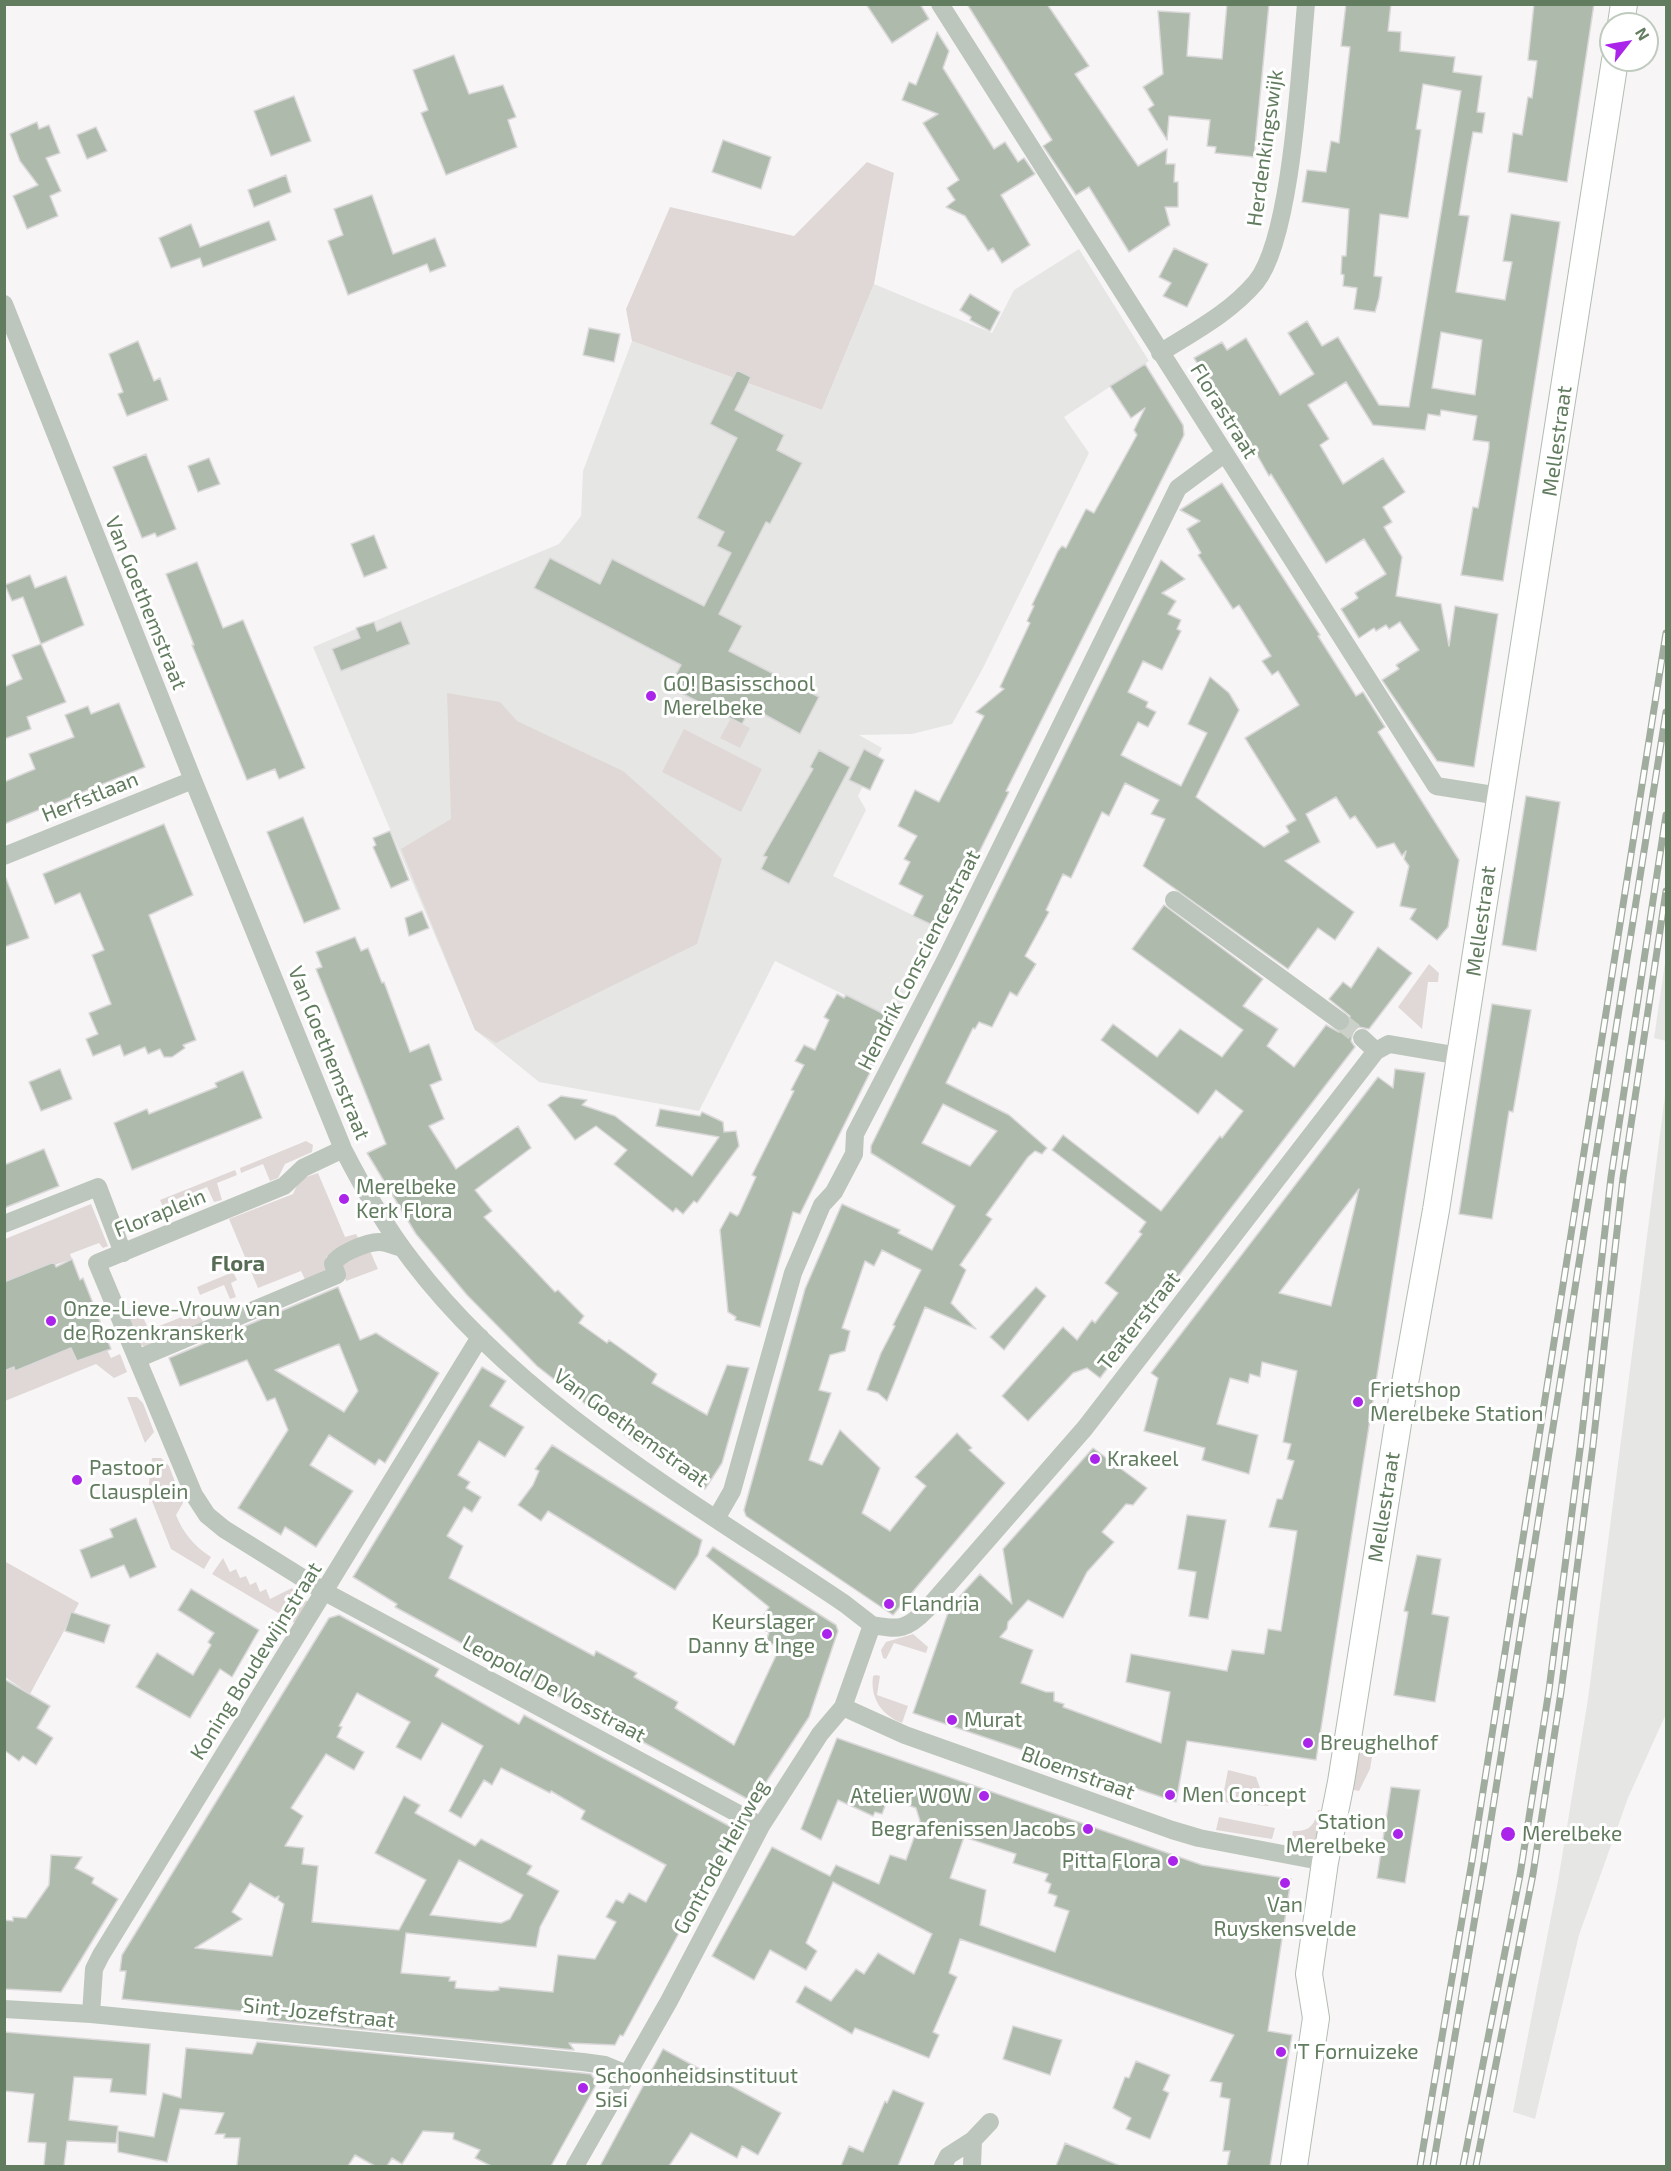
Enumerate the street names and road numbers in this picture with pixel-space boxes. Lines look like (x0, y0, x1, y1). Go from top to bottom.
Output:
street label: Herdenkingswijk (1242, 68, 1288, 228)
street label: Florastraat (1185, 359, 1263, 463)
street label: Mellestraat (1537, 384, 1577, 498)
street label: Van Goethemstraat (100, 513, 192, 693)
street label: Herfstlaan (38, 766, 142, 828)
street label: Hendrik Consciencestraat (852, 846, 986, 1074)
street label: Mellestraat (1461, 864, 1501, 978)
street label: Van Goethemstraat (283, 963, 375, 1143)
street label: Floraplein (111, 1183, 209, 1243)
street label: Teaterstraat (1093, 1267, 1185, 1375)
street label: Van Goethemstraat (549, 1363, 713, 1493)
street label: Mellestraat (1363, 1450, 1405, 1564)
street label: Koning Boudewijnstraat (185, 1557, 327, 1765)
street label: Leopold De Vosstraat (458, 1630, 650, 1748)
street label: Bloemstraat (1018, 1741, 1138, 1805)
street label: Gontrode Heirweg (668, 1775, 774, 1939)
street label: Sint-Jozefstraat (242, 1992, 396, 2034)

